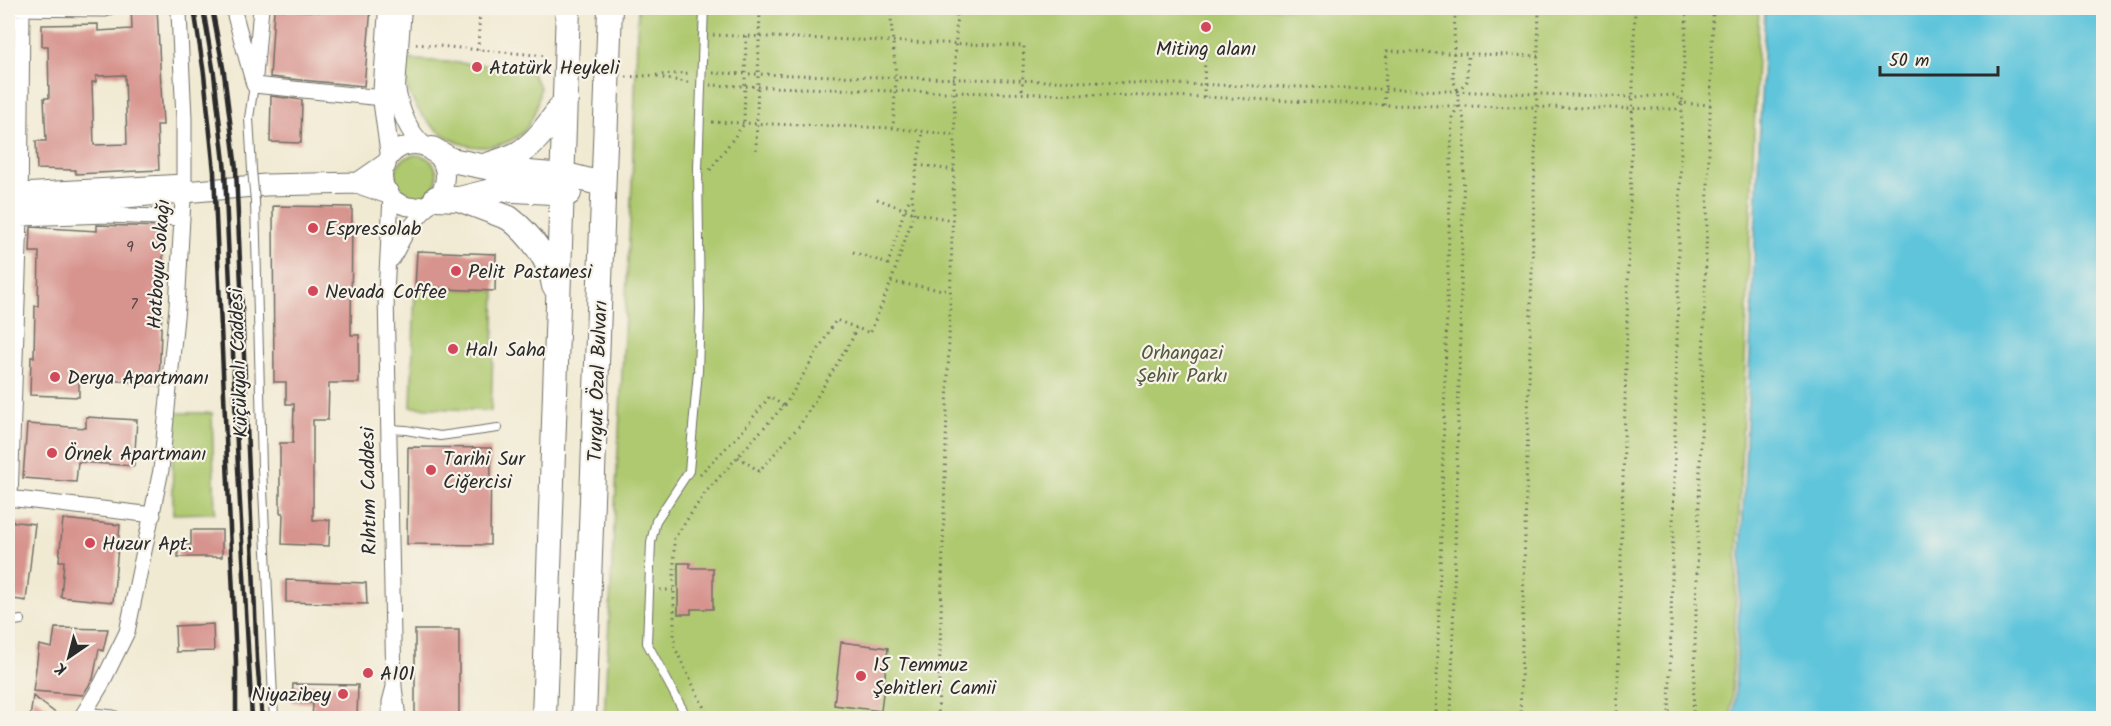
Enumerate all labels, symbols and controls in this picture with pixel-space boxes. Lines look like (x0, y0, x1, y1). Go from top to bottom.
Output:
marker: Miting alanı (1199, 20, 1213, 34)
place label: Miting alanı (1156, 34, 1256, 66)
scale bar (1880, 39, 1998, 77)
text: 50 m (1889, 47, 1929, 76)
place label: Atatürk Heykeli (489, 53, 621, 85)
marker: Atatürk Heykeli (470, 60, 484, 74)
street label: Hatboyu Sokağı (139, 198, 180, 330)
place label: Espressolab (325, 214, 422, 246)
marker: Espressolab (306, 221, 320, 235)
house number: 9 (126, 235, 134, 260)
place label: Pelit Pastanesi (468, 257, 593, 289)
marker: Pelit Pastanesi (449, 264, 463, 278)
place label: Nevada Coffee (325, 277, 447, 309)
marker: Nevada Coffee (306, 284, 320, 298)
street label: Küçükyalı Caddesi (221, 286, 259, 438)
house number: 7 (130, 292, 138, 317)
street label: Turgut Özal Bulvarı (580, 300, 618, 463)
place label: Halı Saha (465, 335, 546, 367)
park label: Orhangazi Şehir Parkı (1136, 338, 1228, 393)
marker: Halı Saha (446, 342, 460, 356)
place label: Derya Apartmanı (67, 363, 209, 395)
marker: Derya Apartmanı (48, 370, 62, 384)
street label: Rıhtım Caddesi (353, 425, 387, 555)
place label: Örnek Apartmanı (64, 439, 207, 471)
place label: Tarihi Sur Ciğercisi (443, 444, 526, 499)
marker: Örnek Apartmanı (45, 446, 59, 460)
marker: Tarihi Sur Ciğercisi (424, 463, 438, 477)
place label: Huzur Apt. (102, 529, 192, 561)
marker: Huzur Apt. (83, 536, 97, 550)
north arrow (39, 627, 99, 687)
place label: 15 Temmuz Şehitleri Camii (873, 650, 997, 705)
text: K (50, 655, 72, 681)
place label: A101 (380, 659, 415, 691)
marker: A101 (361, 666, 375, 680)
marker: 15 Temmuz Şehitleri Camii (854, 669, 868, 683)
place label: Niyazibey (252, 680, 332, 712)
marker: Niyazibey (336, 687, 350, 701)

